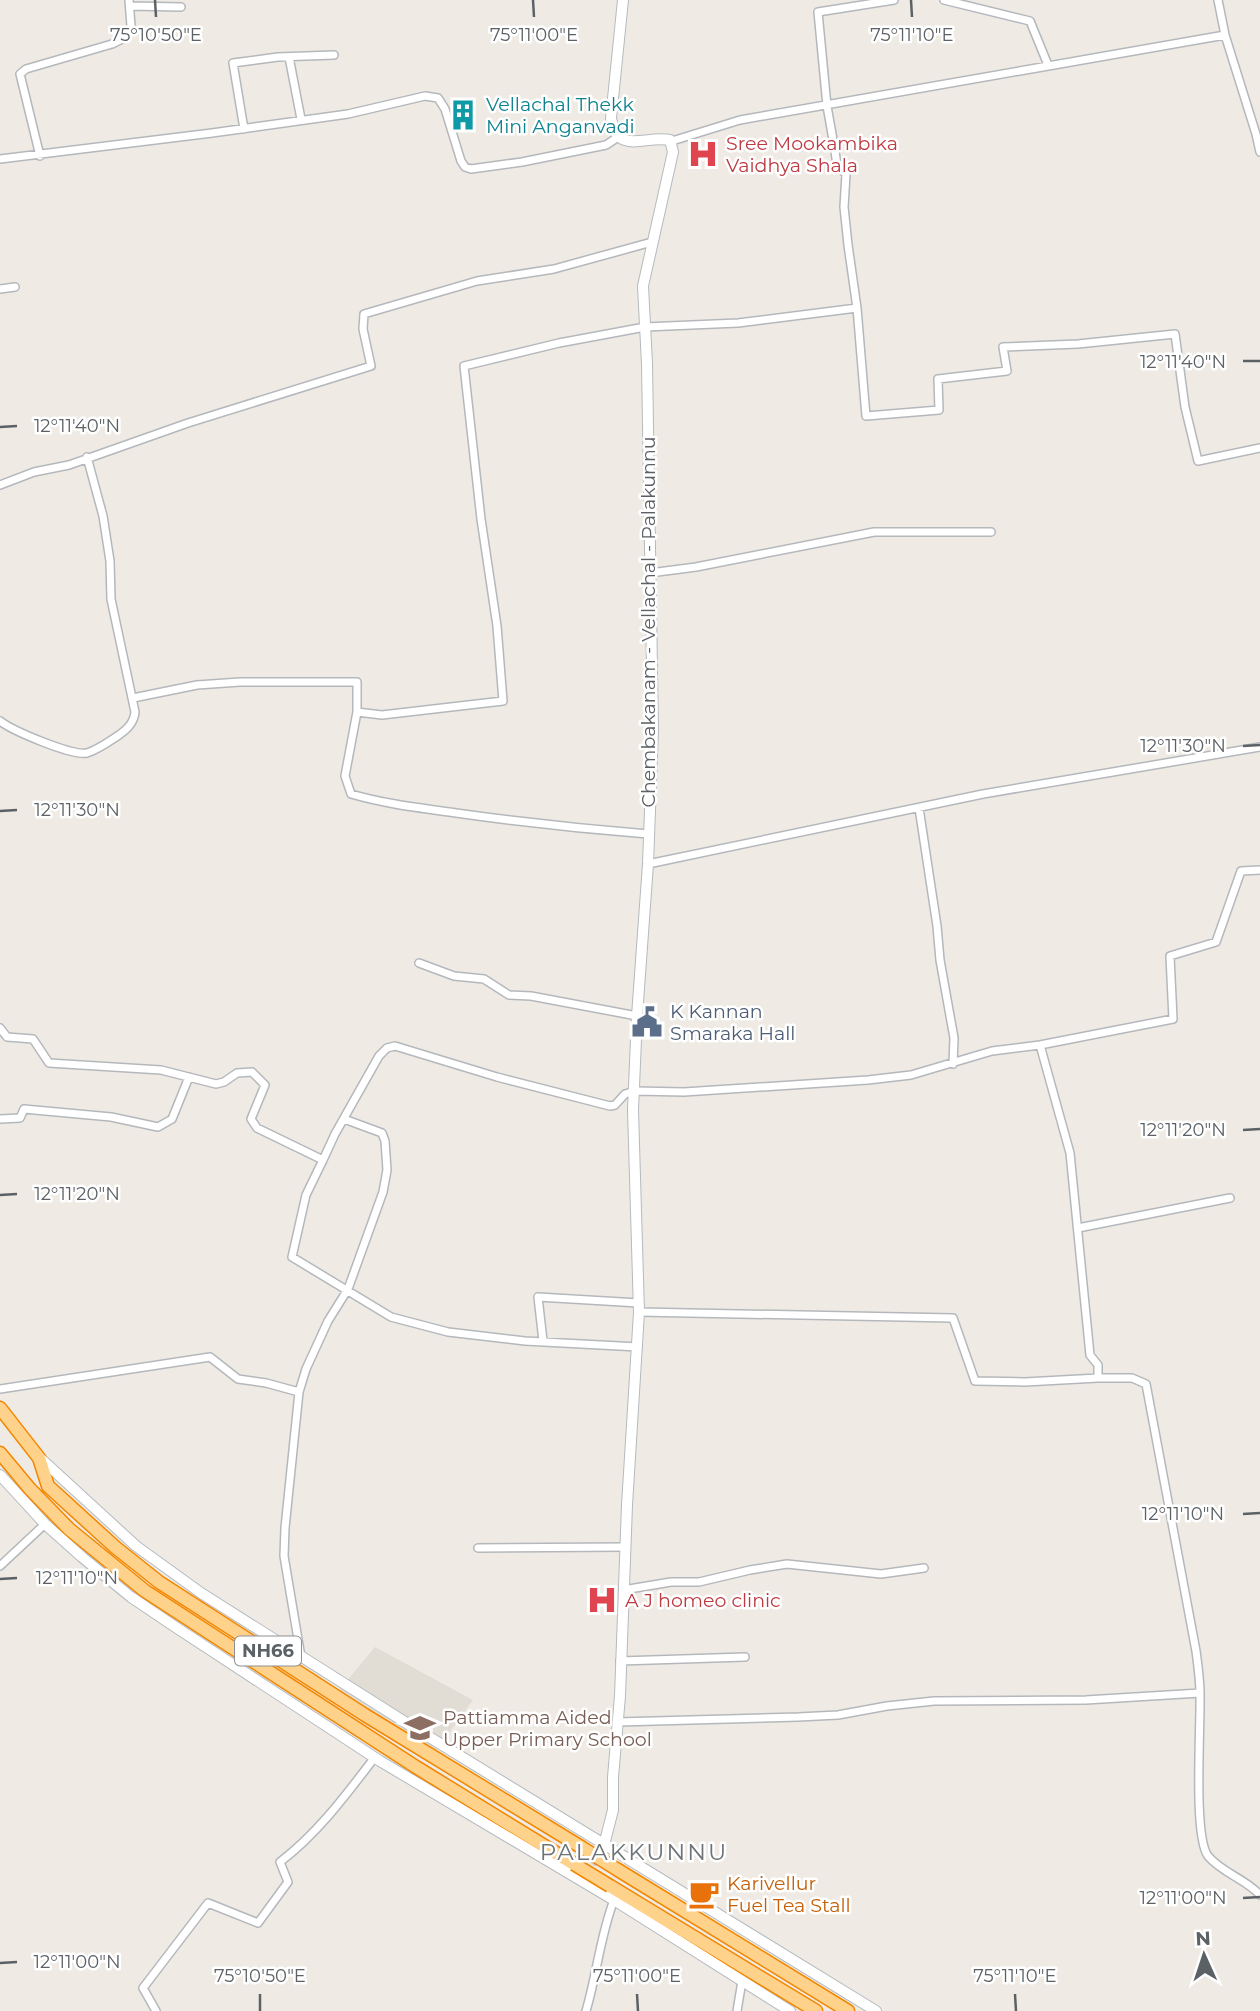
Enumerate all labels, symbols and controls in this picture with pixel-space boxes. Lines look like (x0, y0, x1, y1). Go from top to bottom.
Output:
text: 75°10'50"E (110, 24, 202, 46)
text: 75°11'00"E (490, 24, 578, 46)
text: 75°11'10"E (870, 24, 954, 46)
place label: Vellachal Thekk Mini Anganvadi (486, 93, 635, 138)
building icon: Vellachal Thekk Mini Anganvadi (446, 98, 480, 132)
place label: Sree Mookambika Vaidhya Shala (726, 132, 898, 177)
hospital icon: Sree Mookambika Vaidhya Shala (686, 137, 720, 171)
text: 12°11'40"N (1140, 351, 1226, 373)
text: 12°11'40"N (34, 415, 120, 437)
street label: Chembakanam - Vellachal - Palakunnu (637, 436, 660, 808)
text: 12°11'30"N (1140, 735, 1226, 757)
text: 12°11'30"N (34, 799, 120, 821)
place label: K Kannan Smaraka Hall (670, 1000, 795, 1045)
public building icon: K Kannan Smaraka Hall (630, 1005, 664, 1039)
text: 12°11'20"N (1140, 1119, 1226, 1141)
text: 12°11'20"N (34, 1183, 120, 1205)
text: 12°11'10"N (1142, 1503, 1224, 1525)
text: 12°11'10"N (36, 1567, 118, 1589)
hospital icon: A J homeo clinic (585, 1583, 619, 1617)
place label: A J homeo clinic (625, 1589, 781, 1612)
road number: NH66 (235, 1636, 301, 1666)
place label: Pattiamma Aided Upper Primary School (443, 1706, 652, 1751)
school or university icon: Pattiamma Aided Upper Primary School (403, 1711, 437, 1745)
district label: PALAKKUNNU (540, 1838, 728, 1866)
place label: Karivellur Fuel Tea Stall (727, 1872, 851, 1917)
cafe icon: Karivellur Fuel Tea Stall (687, 1877, 721, 1911)
text: 12°11'00"N (1139, 1887, 1227, 1909)
north arrow (1169, 1920, 1239, 1990)
text: N (1195, 1927, 1211, 1950)
text: 12°11'00"N (33, 1951, 121, 1973)
text: 75°10'50"E (214, 1965, 306, 1987)
text: 75°11'00"E (593, 1965, 681, 1987)
text: 75°11'10"E (973, 1965, 1057, 1987)

